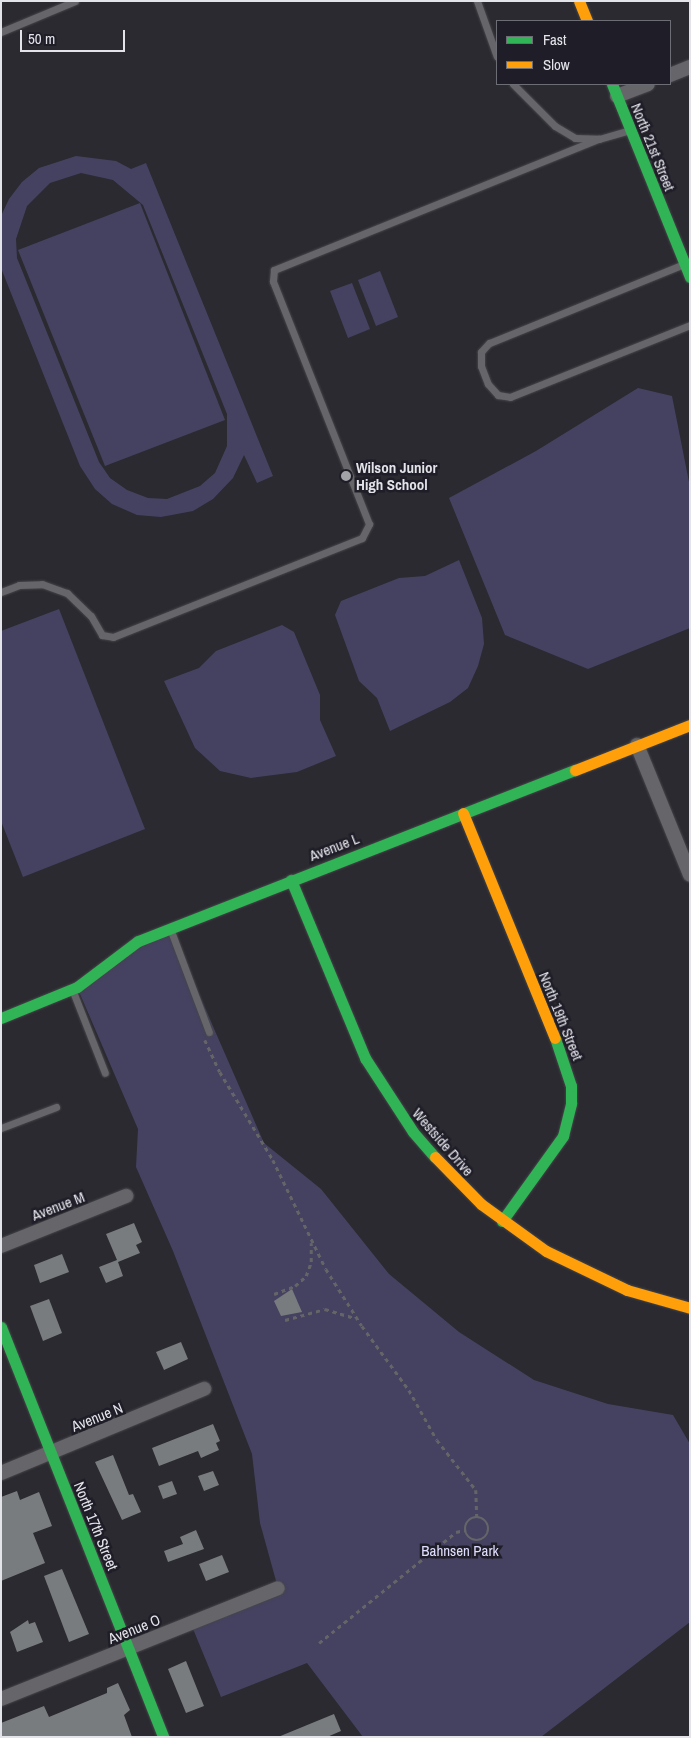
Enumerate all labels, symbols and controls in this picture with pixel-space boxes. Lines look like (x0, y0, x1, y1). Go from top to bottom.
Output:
scale bar (22, 20, 128, 52)
legend (496, 20, 671, 85)
text: 50 m (28, 28, 55, 49)
text: Fast (543, 29, 566, 50)
text: Slow (543, 54, 570, 75)
street label: North 21st Street (627, 101, 679, 193)
place label: Wilson Junior High School (356, 458, 437, 493)
marker: Wilson Junior High School (340, 470, 352, 482)
street label: Avenue L (307, 829, 361, 865)
street label: North 19th Street (535, 969, 587, 1063)
street label: Westside Drive (409, 1104, 477, 1180)
street label: Avenue M (29, 1188, 87, 1224)
street label: Avenue N (69, 1399, 125, 1435)
street label: North 17th Street (70, 1479, 122, 1573)
park label: Bahnsen Park (421, 1542, 499, 1560)
street label: Avenue O (105, 1610, 163, 1648)

